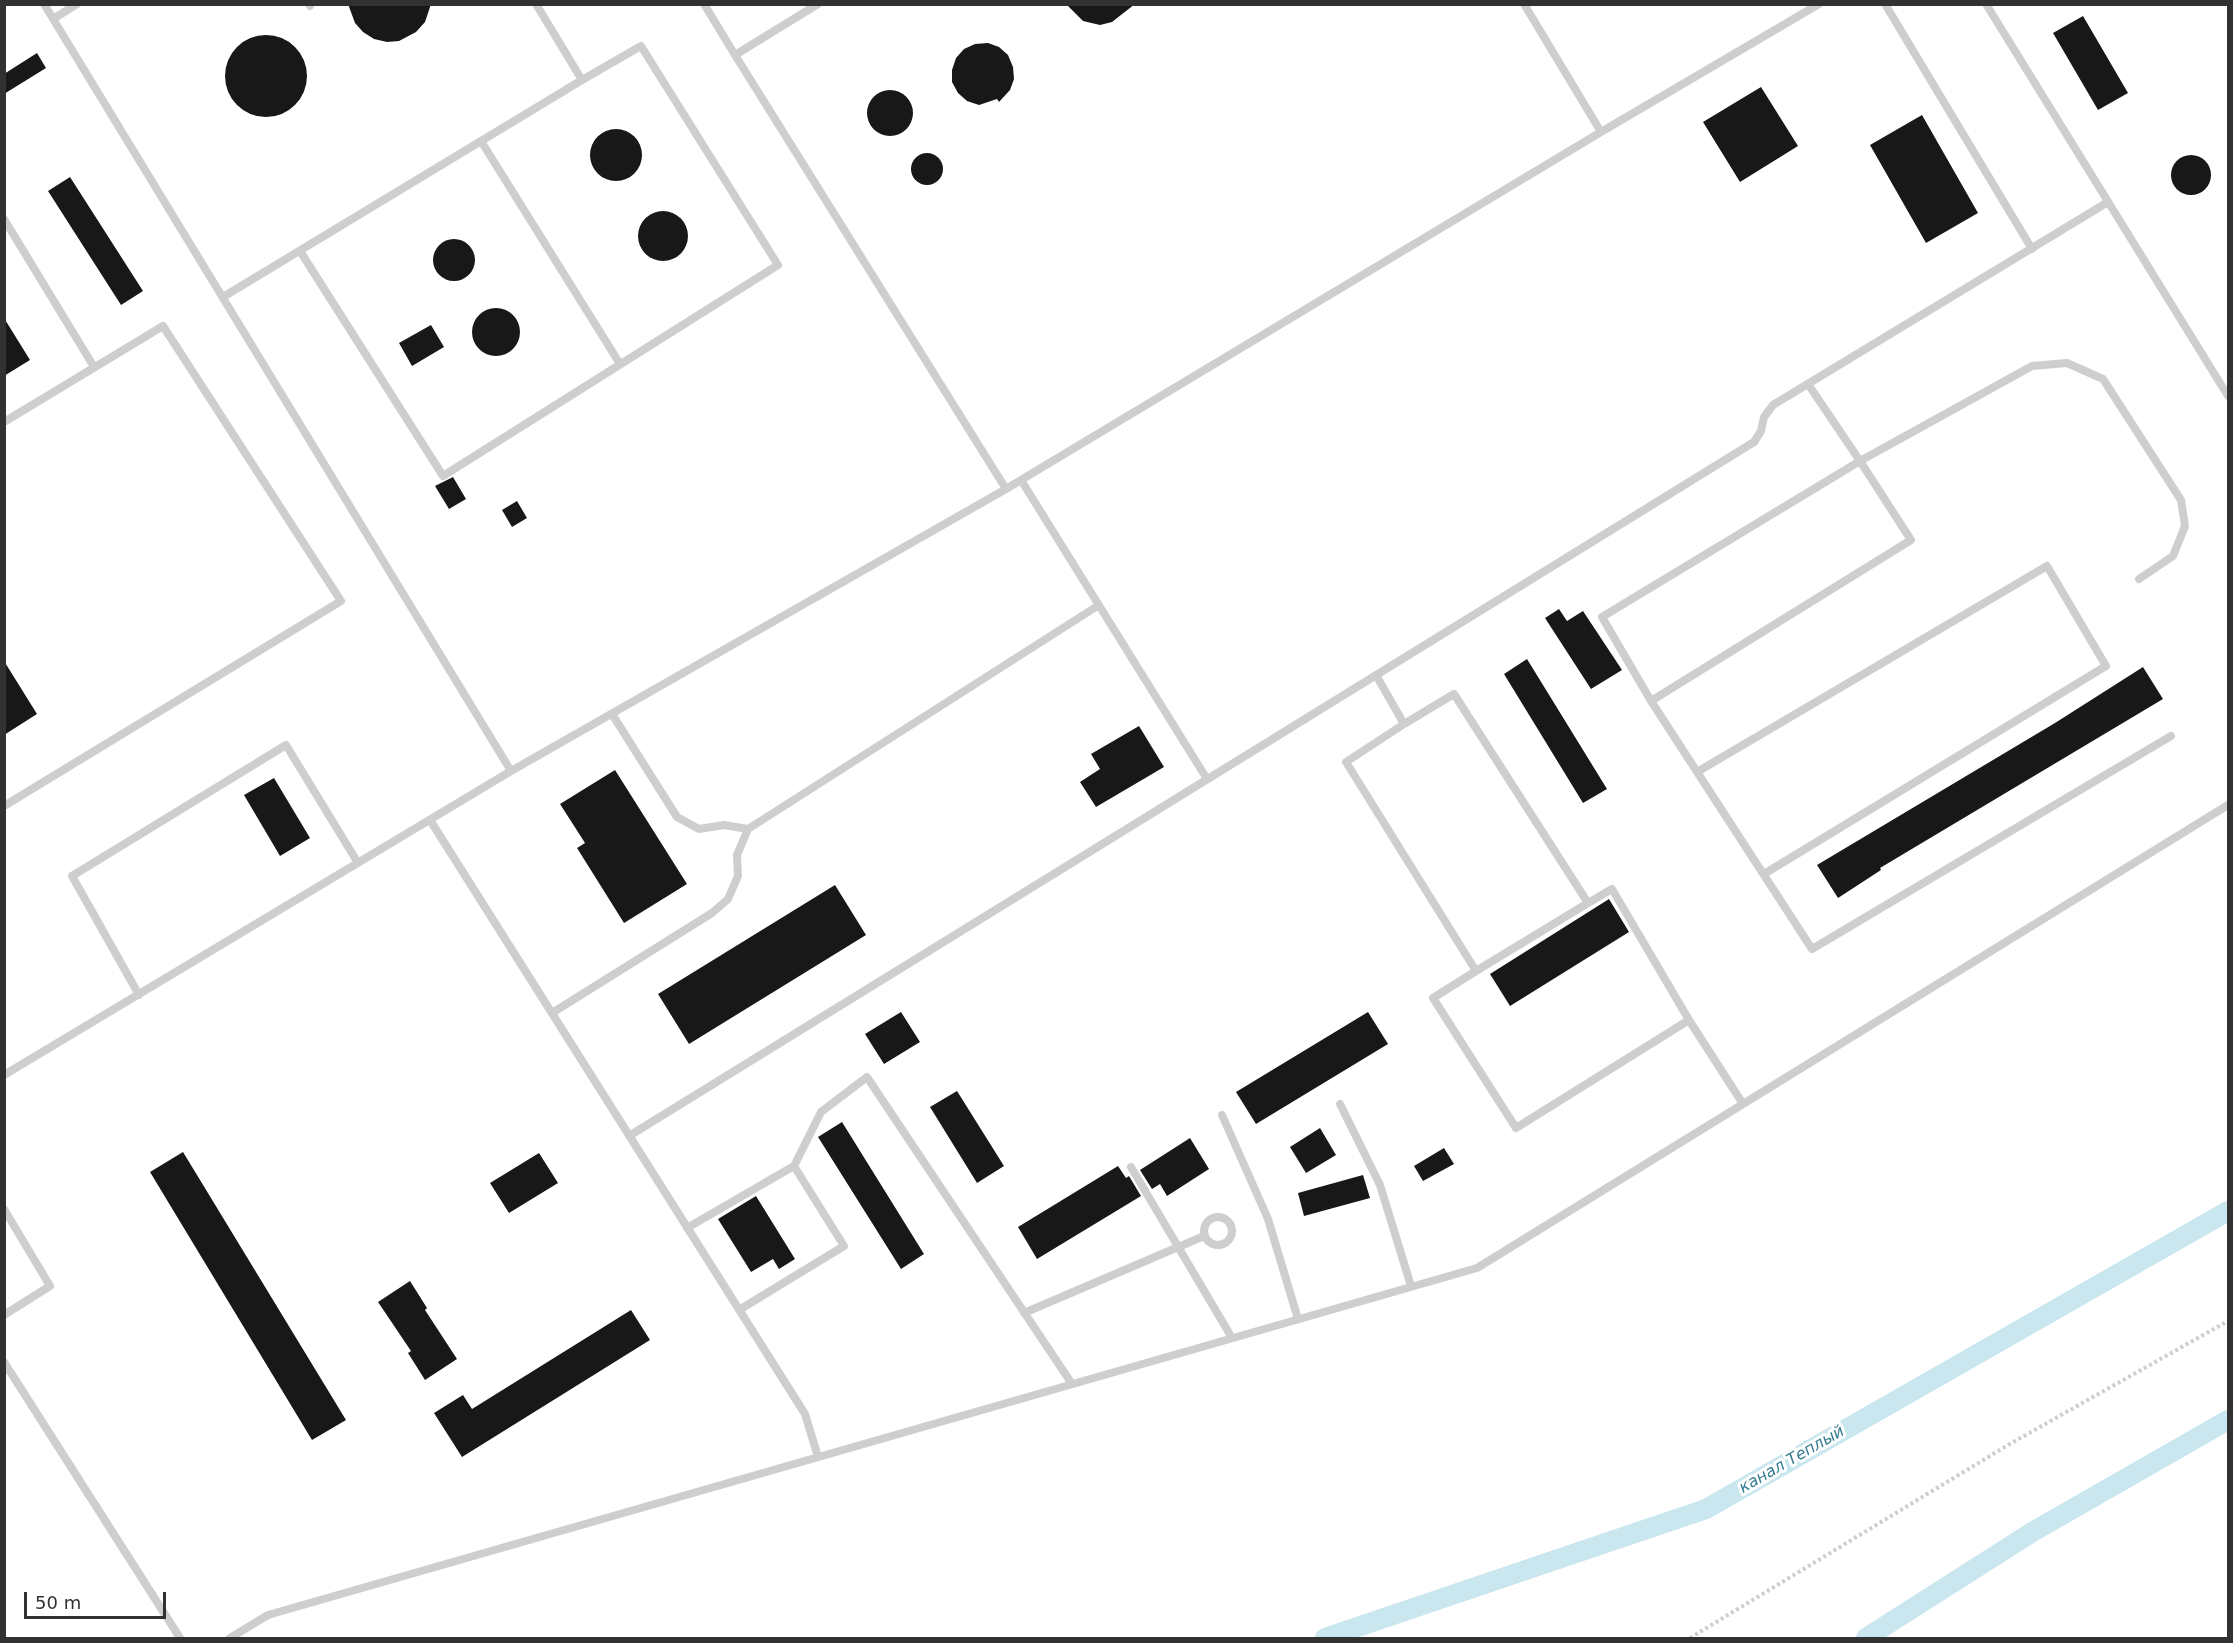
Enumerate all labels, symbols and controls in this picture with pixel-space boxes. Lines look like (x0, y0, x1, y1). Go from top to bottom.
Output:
water label: канал Теплый (1736, 1422, 1848, 1498)
scale bar (27, 1580, 170, 1618)
text: 50 m (35, 1592, 81, 1613)

